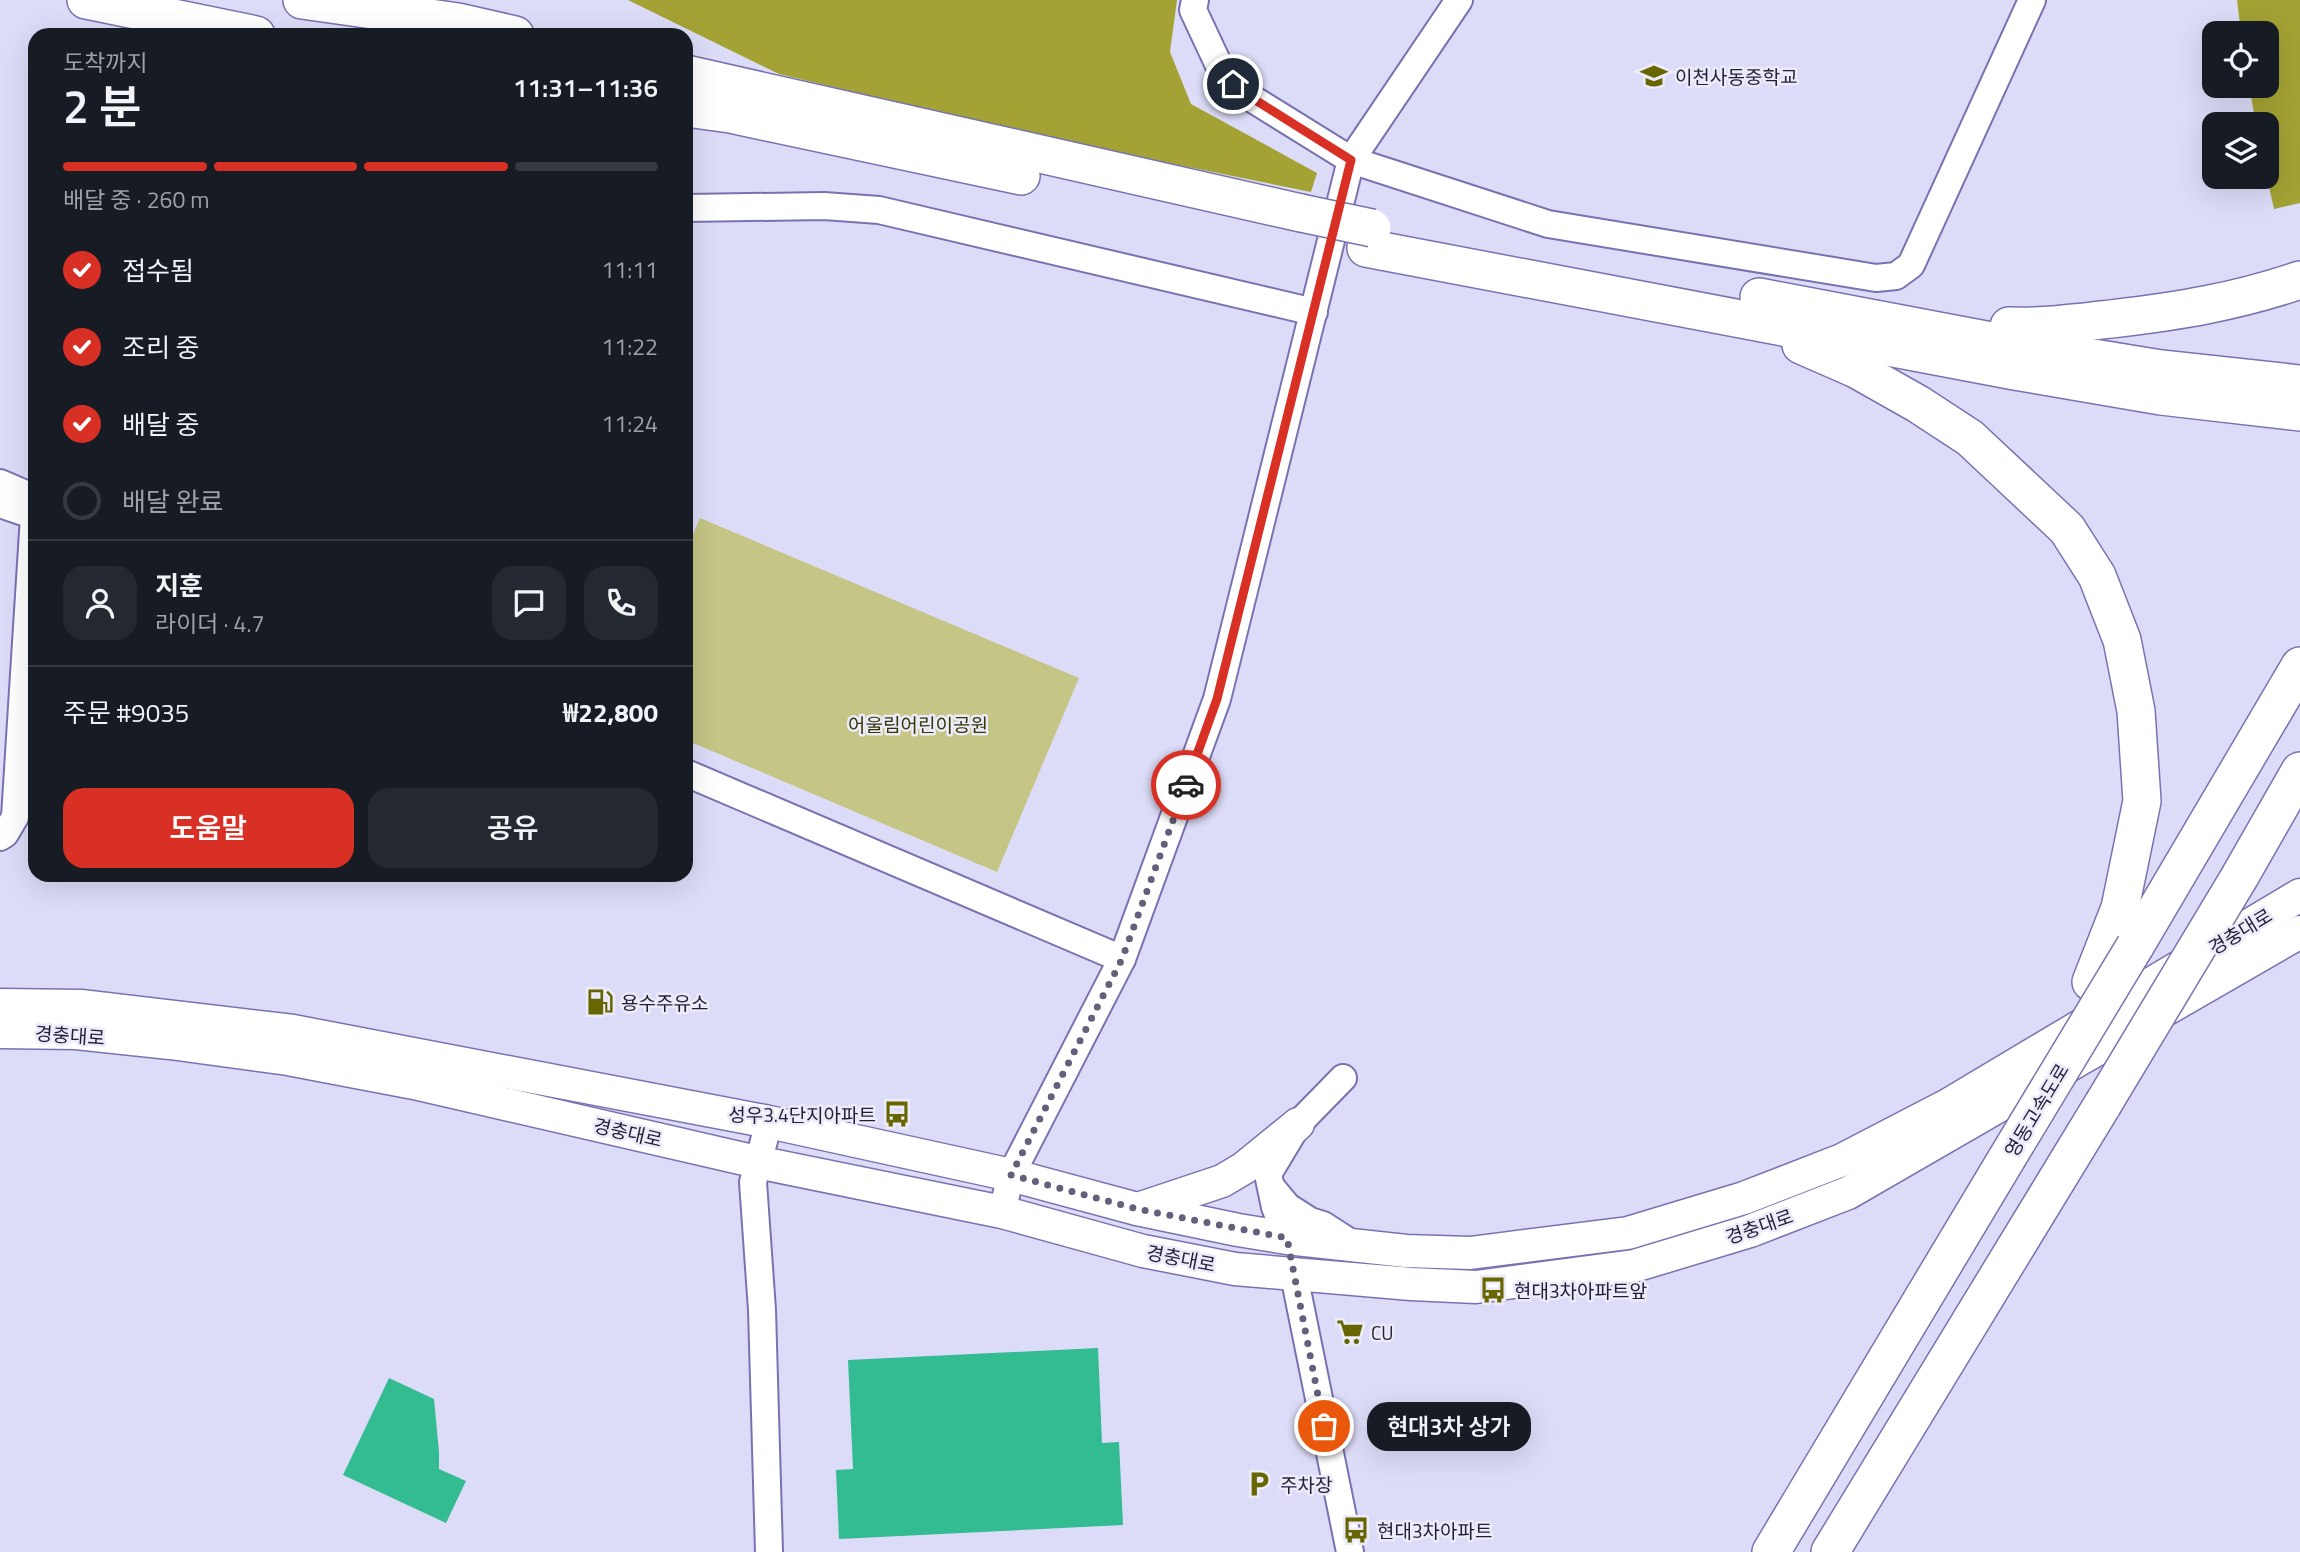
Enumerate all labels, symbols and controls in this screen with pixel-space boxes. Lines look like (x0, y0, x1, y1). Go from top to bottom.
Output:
map controls (2202, 21, 2279, 189)
button: locate (2202, 21, 2279, 98)
text: 도착까지 (63, 45, 148, 80)
pin (1203, 54, 1263, 114)
school or university icon: 이천사동중학교 (1639, 61, 1669, 91)
place label: 이천사동중학교 (1675, 62, 1797, 91)
icon: home (1214, 65, 1252, 103)
text: 11:31–11:36 (513, 68, 658, 107)
text: 2 분 (63, 71, 141, 141)
button: layers (2202, 112, 2279, 189)
text: 배달 중 · 260 m (63, 182, 210, 217)
icon: check (63, 251, 101, 289)
text: 접수됨 (122, 251, 194, 290)
text: 11:11 (601, 252, 658, 287)
icon: check (63, 328, 101, 366)
text: 조리 중 (122, 328, 199, 367)
text: 11:22 (601, 329, 658, 364)
icon: check (63, 405, 101, 443)
text: 배달 중 (122, 405, 199, 444)
text: 11:24 (601, 406, 658, 441)
text: 배달 완료 (122, 482, 223, 521)
button: person (63, 566, 137, 640)
text: 지훈 (155, 566, 203, 605)
button: chat (492, 566, 566, 640)
button: phone (584, 566, 658, 640)
text: 라이더 · 4.7 (155, 606, 264, 641)
text: 주문 #9035 (63, 693, 189, 732)
text: ₩22,800 (563, 693, 658, 732)
park label: 어울림어린이공원 (848, 710, 988, 739)
courier (1151, 750, 1221, 820)
icon: car (1167, 766, 1205, 804)
button: 도움말 (63, 788, 354, 868)
button: 공유 (368, 788, 658, 868)
street label: 경충대로 (2203, 901, 2277, 961)
fuel station icon: 용수주유소 (585, 987, 615, 1017)
place label: 용수주유소 (621, 988, 708, 1017)
street label: 경충대로 (34, 1018, 106, 1052)
street label: 영동고속도로 (1997, 1058, 2075, 1162)
bus stop icon: 성우3.4단지아파트 (882, 1099, 912, 1129)
place label: 성우3.4단지아파트 (728, 1100, 876, 1129)
street label: 경충대로 (591, 1110, 665, 1154)
street label: 경충대로 (1721, 1201, 1797, 1251)
street label: 경충대로 (1144, 1237, 1218, 1279)
bus stop icon: 현대3차아파트앞 (1478, 1275, 1508, 1305)
place label: 현대3차아파트앞 (1514, 1276, 1648, 1305)
supermarket icon: CU (1335, 1317, 1365, 1347)
place label: CU (1371, 1318, 1394, 1347)
pin (1294, 1396, 1354, 1456)
callout: 현대3차 상가 (1366, 1402, 1530, 1450)
icon: bag (1305, 1407, 1343, 1445)
text: 현대3차 상가 (1387, 1409, 1511, 1444)
parking icon: 주차장 (1244, 1469, 1274, 1499)
place label: 주차장 (1280, 1470, 1332, 1499)
bus stop icon: 현대3차아파트 (1341, 1515, 1371, 1545)
place label: 현대3차아파트 (1377, 1516, 1493, 1545)

